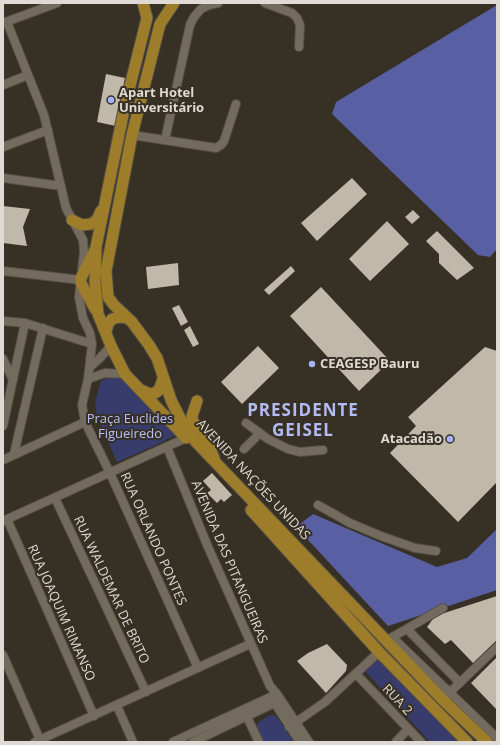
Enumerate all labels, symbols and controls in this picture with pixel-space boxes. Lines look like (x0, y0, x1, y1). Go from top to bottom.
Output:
place label: Apart Hotel Universitário (119, 85, 204, 116)
marker: Apart Hotel Universitário (106, 95, 116, 105)
place label: CEAGESP Bauru (320, 356, 420, 372)
marker: CEAGESP Bauru (307, 359, 317, 369)
district label: PRESIDENTE GEISEL (247, 401, 359, 441)
park label: Praça Euclides Figueiredo (87, 411, 173, 442)
street label: AVENIDA NAÇÕES UNIDAS (193, 416, 313, 544)
place label: Atacadão (381, 431, 442, 447)
marker: Atacadão (445, 434, 455, 444)
street label: RUA ORLANDO PONTES (117, 470, 189, 608)
street label: AVENIDA DAS PITANGUEIRAS (188, 478, 270, 646)
street label: RUA WALDEMAR DE BRITO (70, 514, 152, 666)
street label: RUA JOAQUIM RIMANSO (24, 542, 98, 684)
street label: RUA 2 (379, 681, 415, 719)

